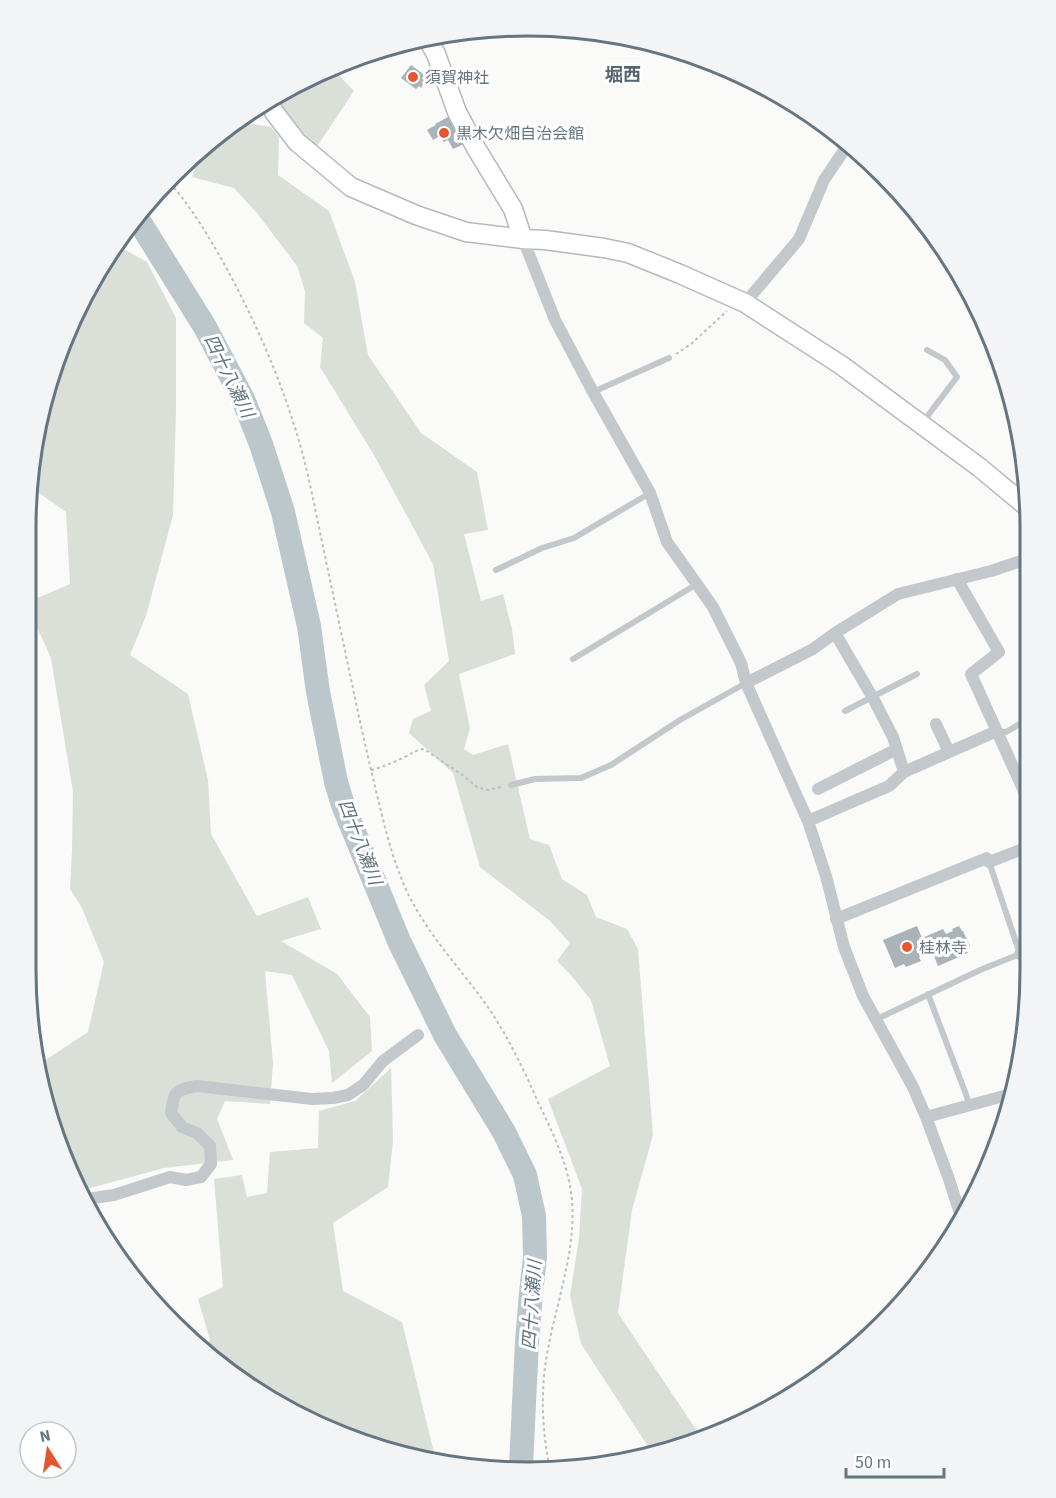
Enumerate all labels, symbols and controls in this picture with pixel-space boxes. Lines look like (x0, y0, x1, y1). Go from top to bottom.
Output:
district label: 堀西 (605, 63, 641, 88)
place label: 須賀神社 (425, 67, 489, 89)
marker: 須賀神社 (406, 70, 420, 84)
place label: 黒木欠畑自治会館 (456, 123, 584, 145)
marker: 黒木欠畑自治会館 (437, 126, 451, 140)
water label: 四十八瀬川 (198, 330, 260, 424)
water label: 四十八瀬川 (332, 796, 388, 891)
place label: 桂林寺 (919, 937, 967, 959)
marker: 桂林寺 (900, 940, 914, 954)
water label: 四十八瀬川 (517, 1257, 548, 1351)
north arrow (18, 1420, 78, 1480)
text: N (38, 1424, 53, 1448)
scale bar (846, 1441, 944, 1479)
text: 50 m (855, 1450, 891, 1475)

